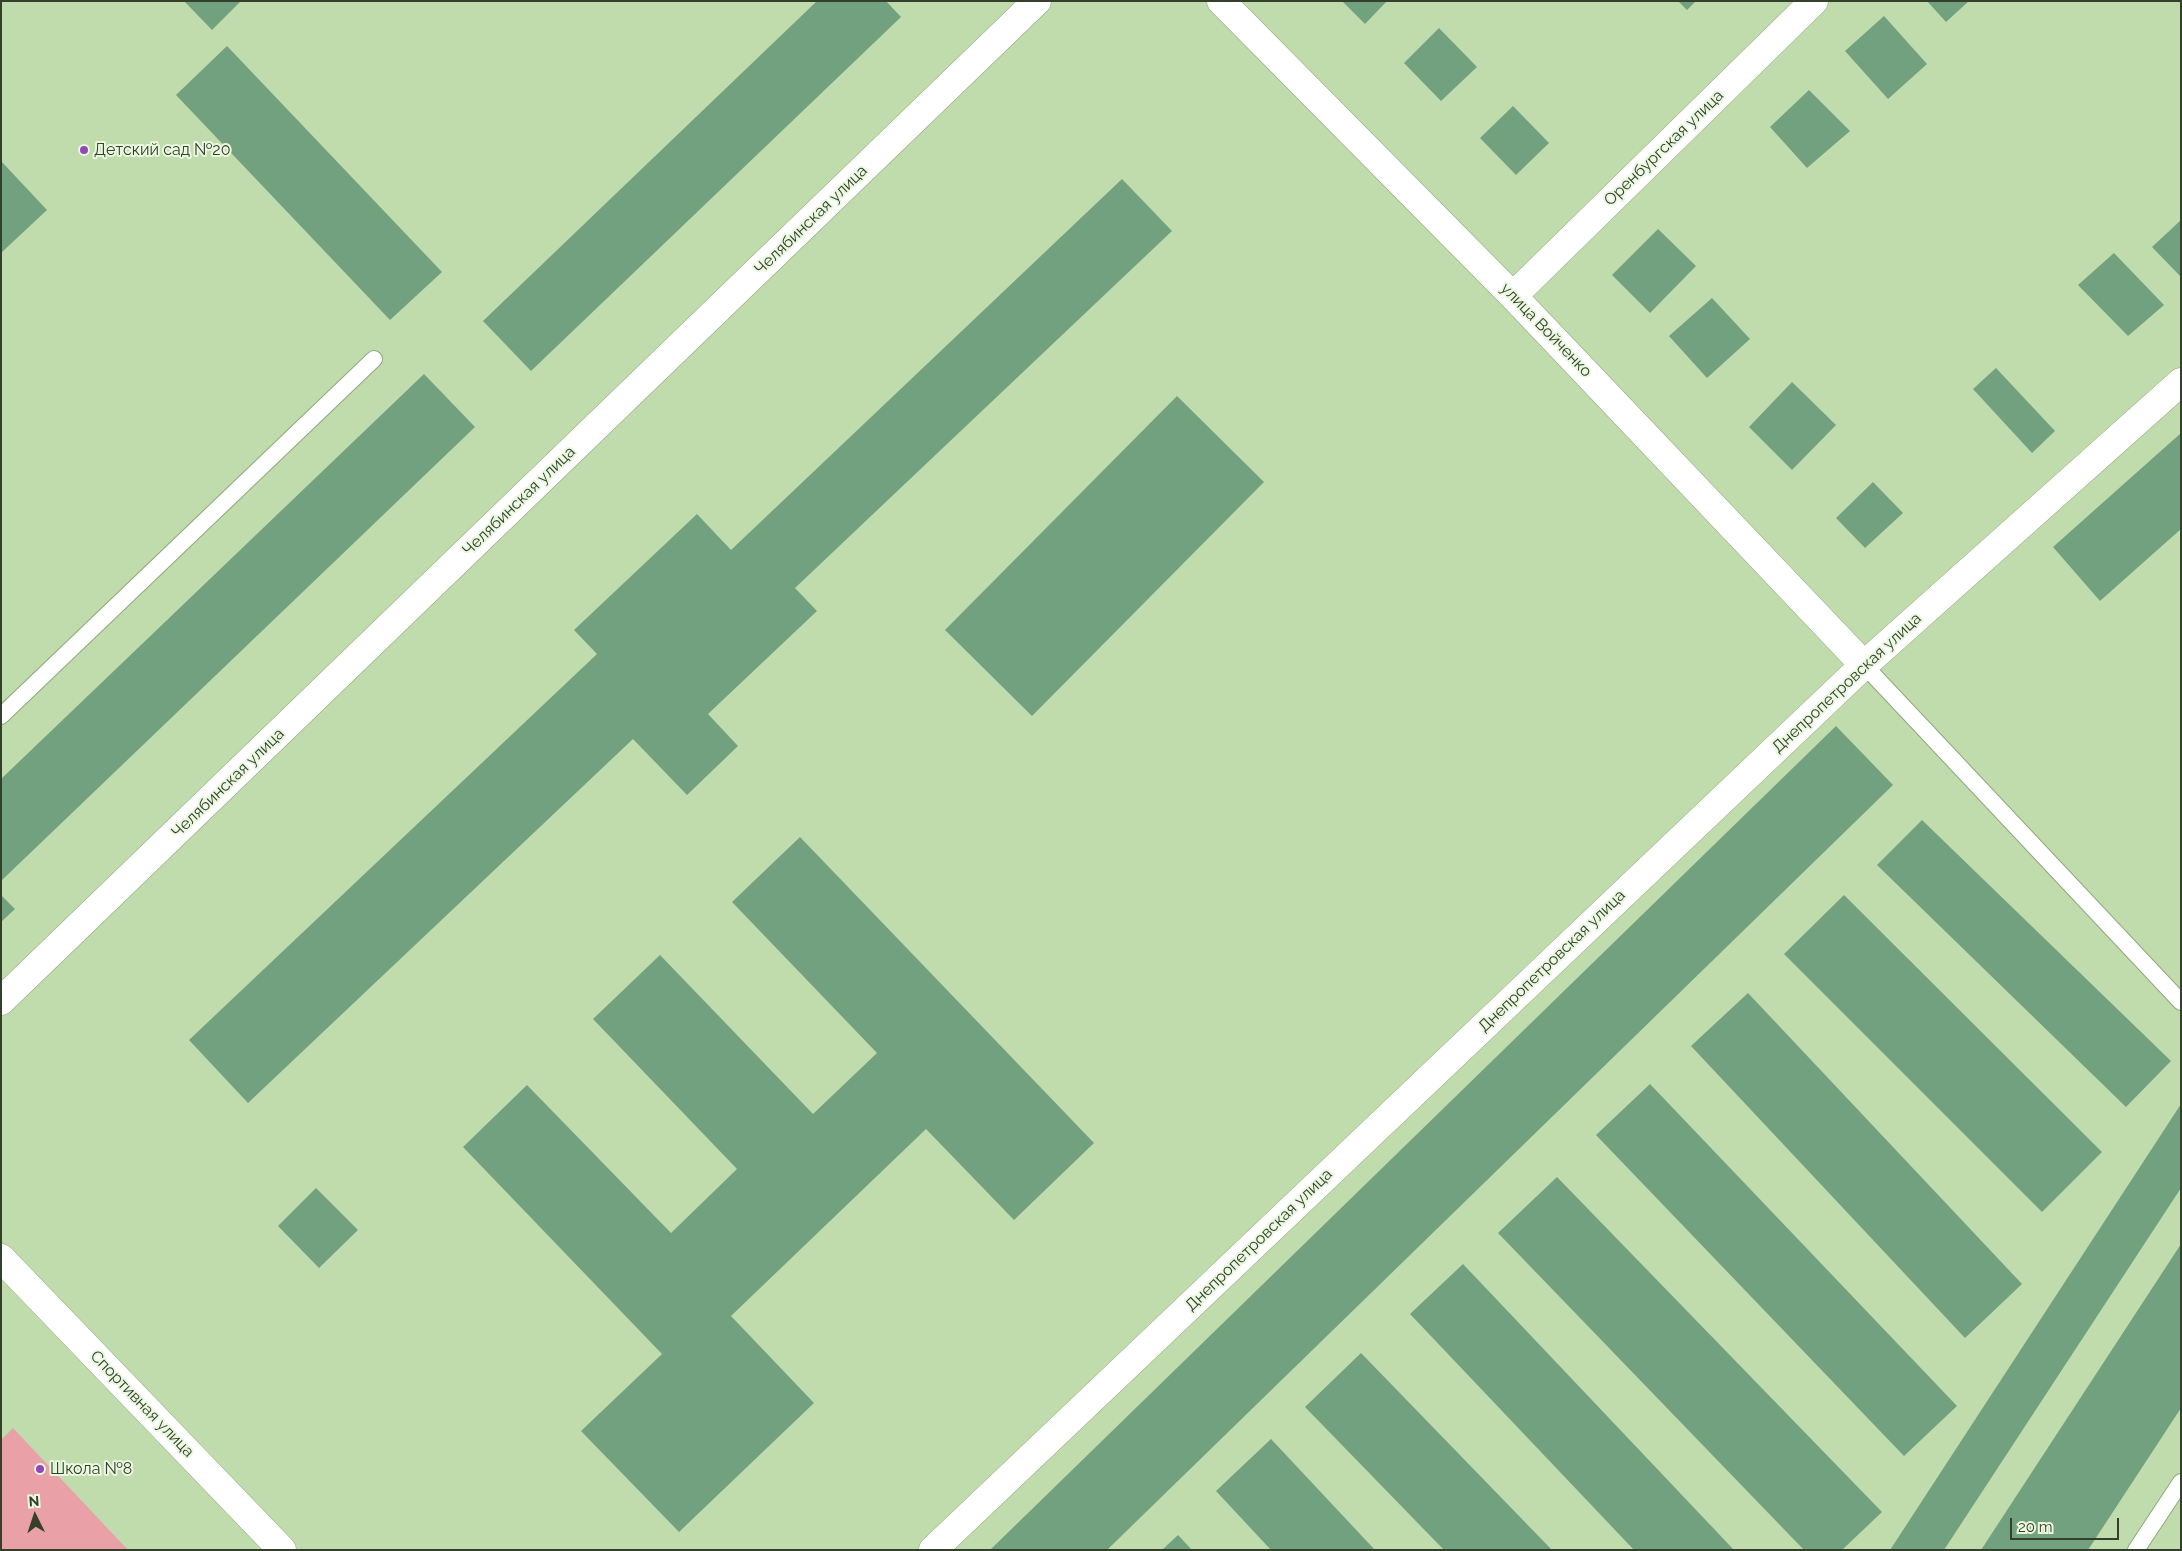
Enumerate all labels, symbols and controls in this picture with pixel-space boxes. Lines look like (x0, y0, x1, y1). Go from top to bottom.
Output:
street label: Оренбургская улица (1600, 86, 1728, 210)
place label: Детский сад №20 (94, 140, 230, 160)
marker: Детский сад №20 (78, 144, 90, 156)
street label: Челябинская улица (751, 161, 871, 279)
street label: улица Войченко (1496, 279, 1596, 381)
street label: Челябинская улица (459, 442, 579, 560)
street label: Днепропетровская улица (1769, 609, 1925, 757)
street label: Челябинская улица (168, 724, 288, 842)
street label: Днепропетровская улица (1475, 886, 1629, 1036)
street label: Днепропетровская улица (1182, 1165, 1336, 1315)
street label: Спортивная улица (86, 1347, 198, 1461)
place label: Школа №8 (50, 1459, 132, 1479)
marker: Школа №8 (34, 1463, 46, 1475)
north arrow (10, 1491, 60, 1541)
text: N (28, 1493, 40, 1509)
scale bar (2012, 1508, 2121, 1540)
text: 20 m (2018, 1518, 2053, 1536)

